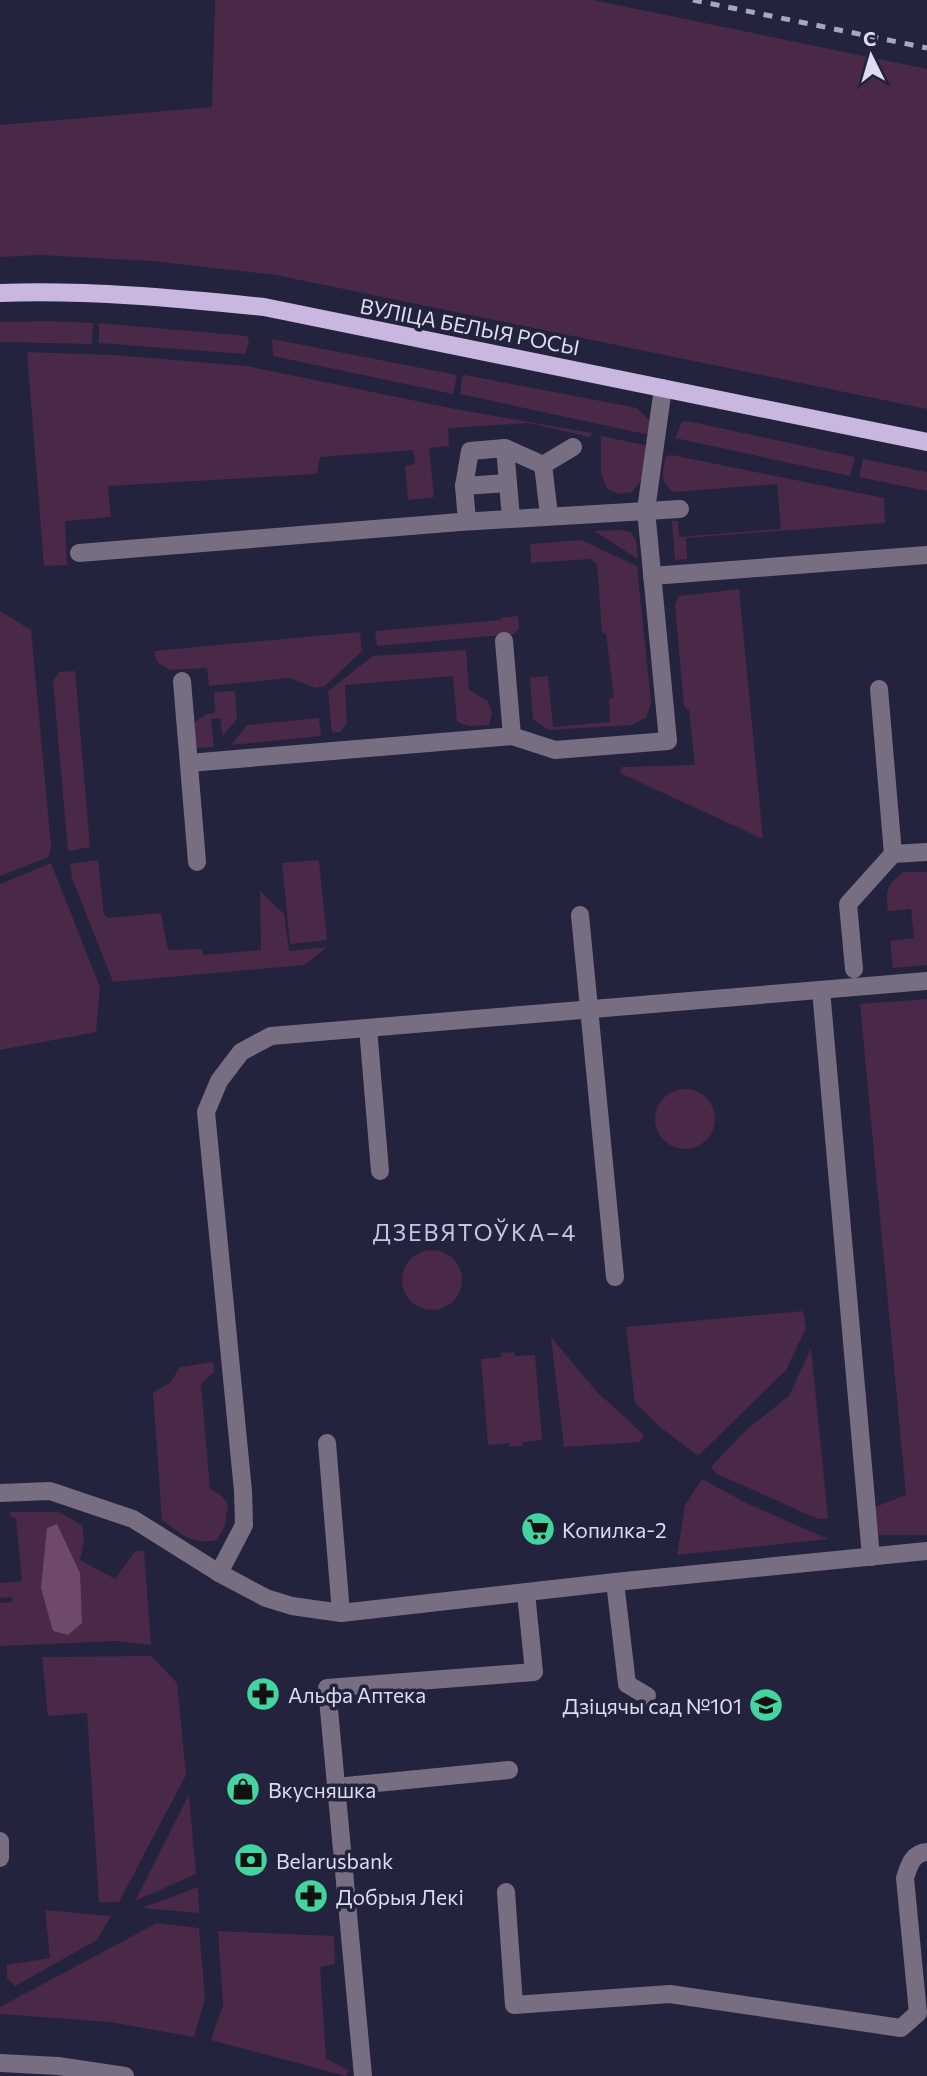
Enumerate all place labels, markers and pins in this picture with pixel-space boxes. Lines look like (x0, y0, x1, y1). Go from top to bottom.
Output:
supermarket icon: Копилка-2 (519, 1510, 557, 1548)
place label: Копилка-2 (562, 1517, 667, 1542)
pharmacy icon: Альфа Аптека (244, 1675, 282, 1713)
place label: Альфа Аптека (288, 1682, 426, 1707)
school or university icon: Дзіцячы сад №101 (747, 1686, 785, 1724)
place label: Дзіцячы сад №101 (563, 1693, 742, 1718)
shop icon: Вкусняшка (224, 1770, 262, 1808)
place label: Вкусняшка (268, 1777, 376, 1802)
bank icon: Belarusbank (232, 1841, 270, 1879)
place label: Belarusbank (276, 1848, 393, 1873)
pharmacy icon: Добрыя Лекі (292, 1877, 330, 1915)
place label: Добрыя Лекі (336, 1884, 464, 1909)

